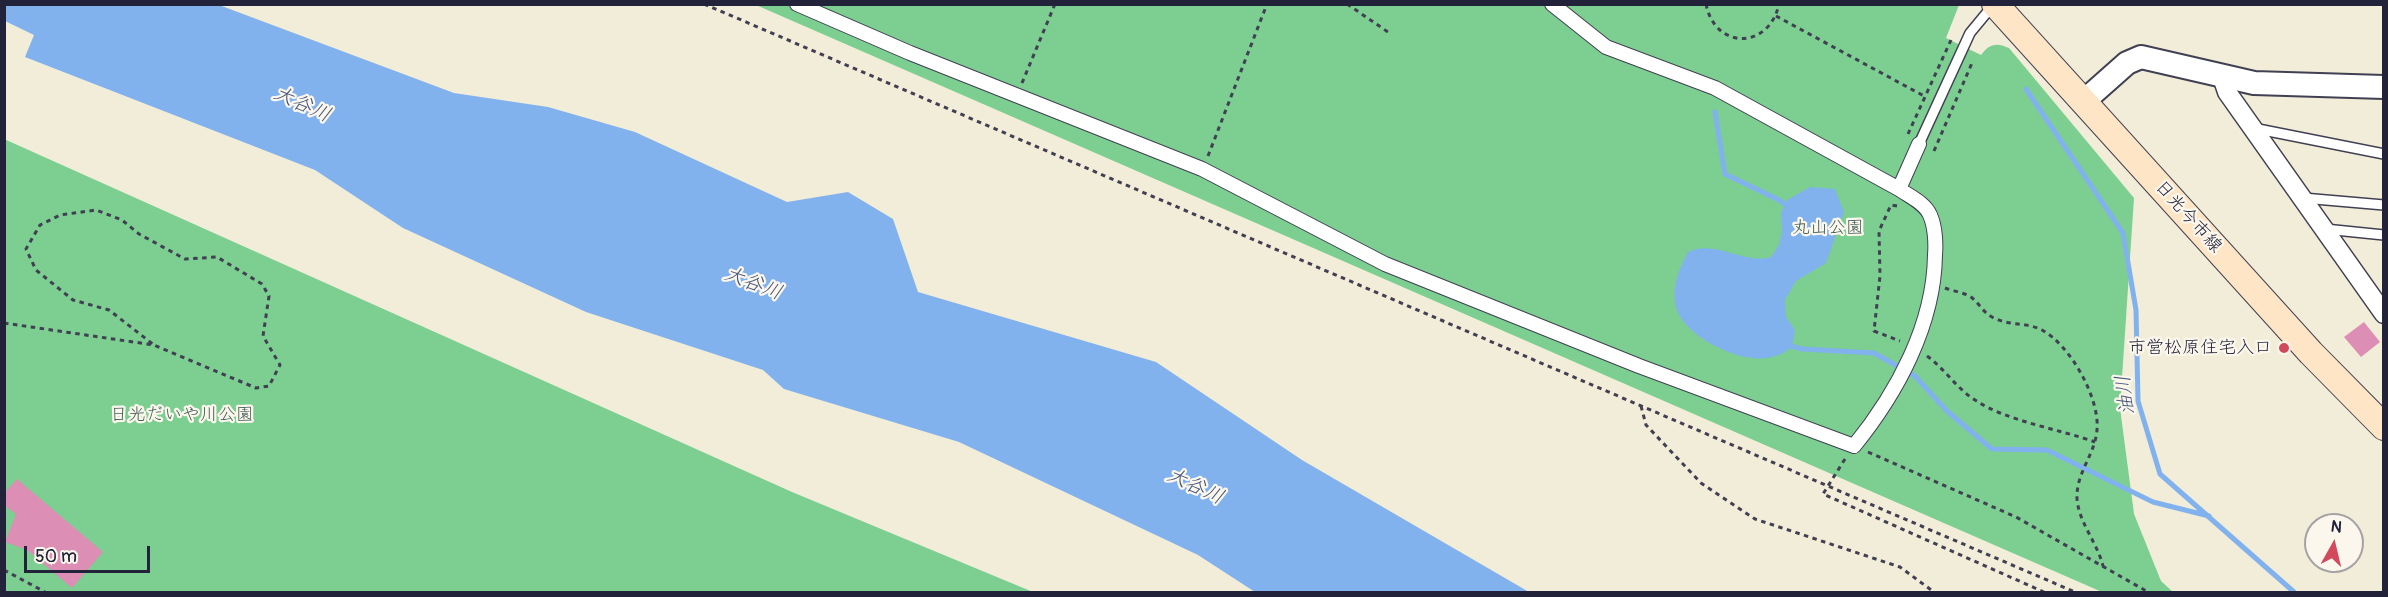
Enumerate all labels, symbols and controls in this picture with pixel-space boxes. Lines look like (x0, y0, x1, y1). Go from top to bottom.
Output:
water label: 大谷川 (270, 82, 334, 128)
street label: 日光今市線 (2150, 176, 2226, 258)
park label: 丸山公園 (1792, 217, 1864, 239)
water label: 大谷川 (721, 262, 785, 306)
place label: 市営松原住宅入口 (2128, 337, 2272, 359)
marker: 市営松原住宅入口 (2277, 341, 2291, 355)
water label: 油川 (2112, 374, 2140, 416)
park label: 日光だいや川公園 (110, 404, 254, 426)
water label: 大谷川 (1163, 463, 1227, 511)
north arrow (2304, 513, 2364, 573)
text: N (2329, 516, 2343, 538)
scale bar (27, 534, 153, 572)
text: 50 m (35, 545, 77, 568)

